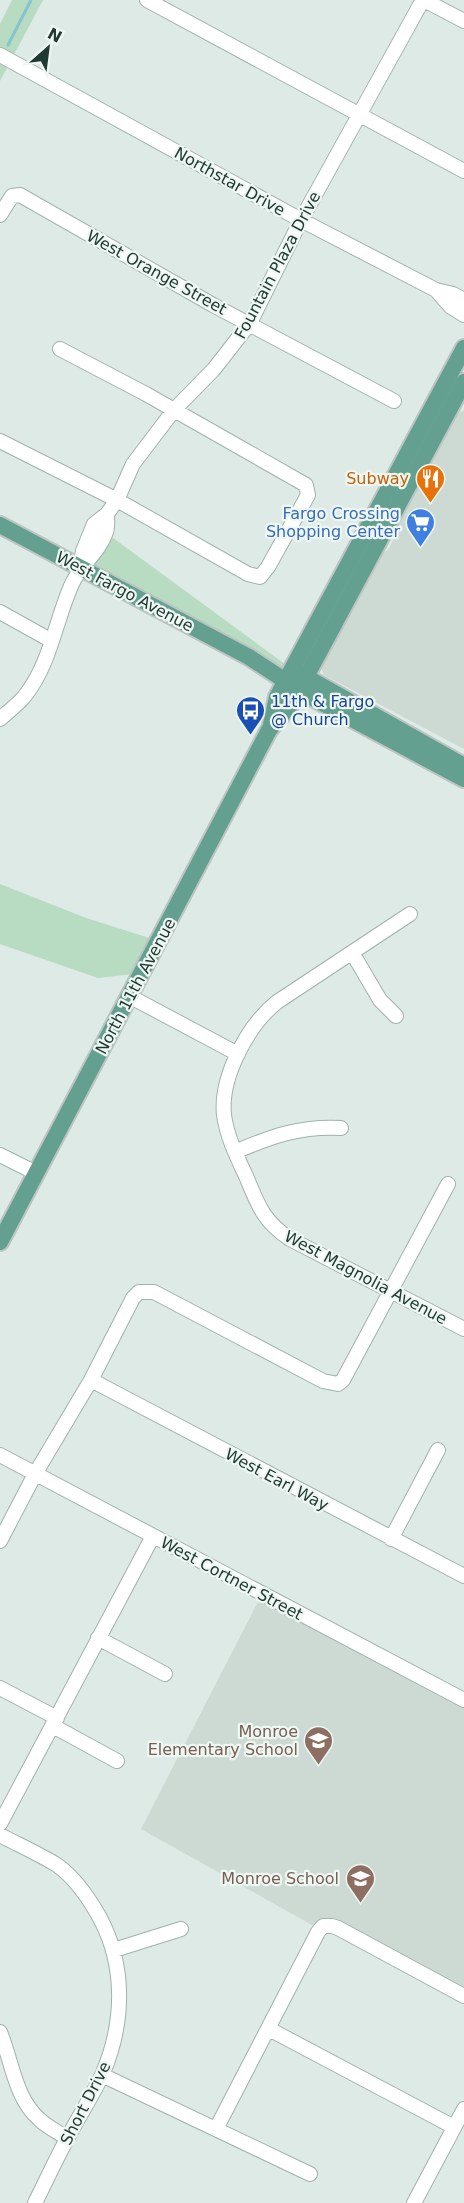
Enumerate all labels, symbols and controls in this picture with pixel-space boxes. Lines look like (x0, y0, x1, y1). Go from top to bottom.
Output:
north arrow (18, 18, 78, 78)
text: N (44, 24, 65, 47)
street label: Northstar Drive (171, 143, 288, 220)
street label: Fountain Plaza Drive (230, 188, 324, 342)
street label: West Orange Street (83, 226, 230, 319)
restaurant icon: Subway (414, 462, 446, 504)
place label: Subway (346, 469, 409, 488)
place label: Fargo Crossing Shopping Center (266, 504, 400, 541)
supermarket icon: Fargo Crossing Shopping Center (405, 506, 437, 548)
street label: West Fargo Avenue (53, 547, 197, 636)
place label: 11th & Fargo @ Church (271, 692, 374, 729)
bus stop icon: 11th & Fargo @ Church (234, 694, 266, 736)
street label: North 11th Avenue (92, 915, 179, 1057)
street label: West Magnolia Avenue (281, 1226, 450, 1328)
street label: West Earl Way (222, 1444, 332, 1515)
street label: West Cortner Street (157, 1533, 306, 1624)
place label: Monroe Elementary School (148, 1722, 298, 1759)
school or university icon: Monroe Elementary School (303, 1724, 335, 1766)
school or university icon: Monroe School (344, 1862, 376, 1904)
place label: Monroe School (221, 1869, 339, 1888)
street label: Short Drive (56, 2059, 114, 2148)

